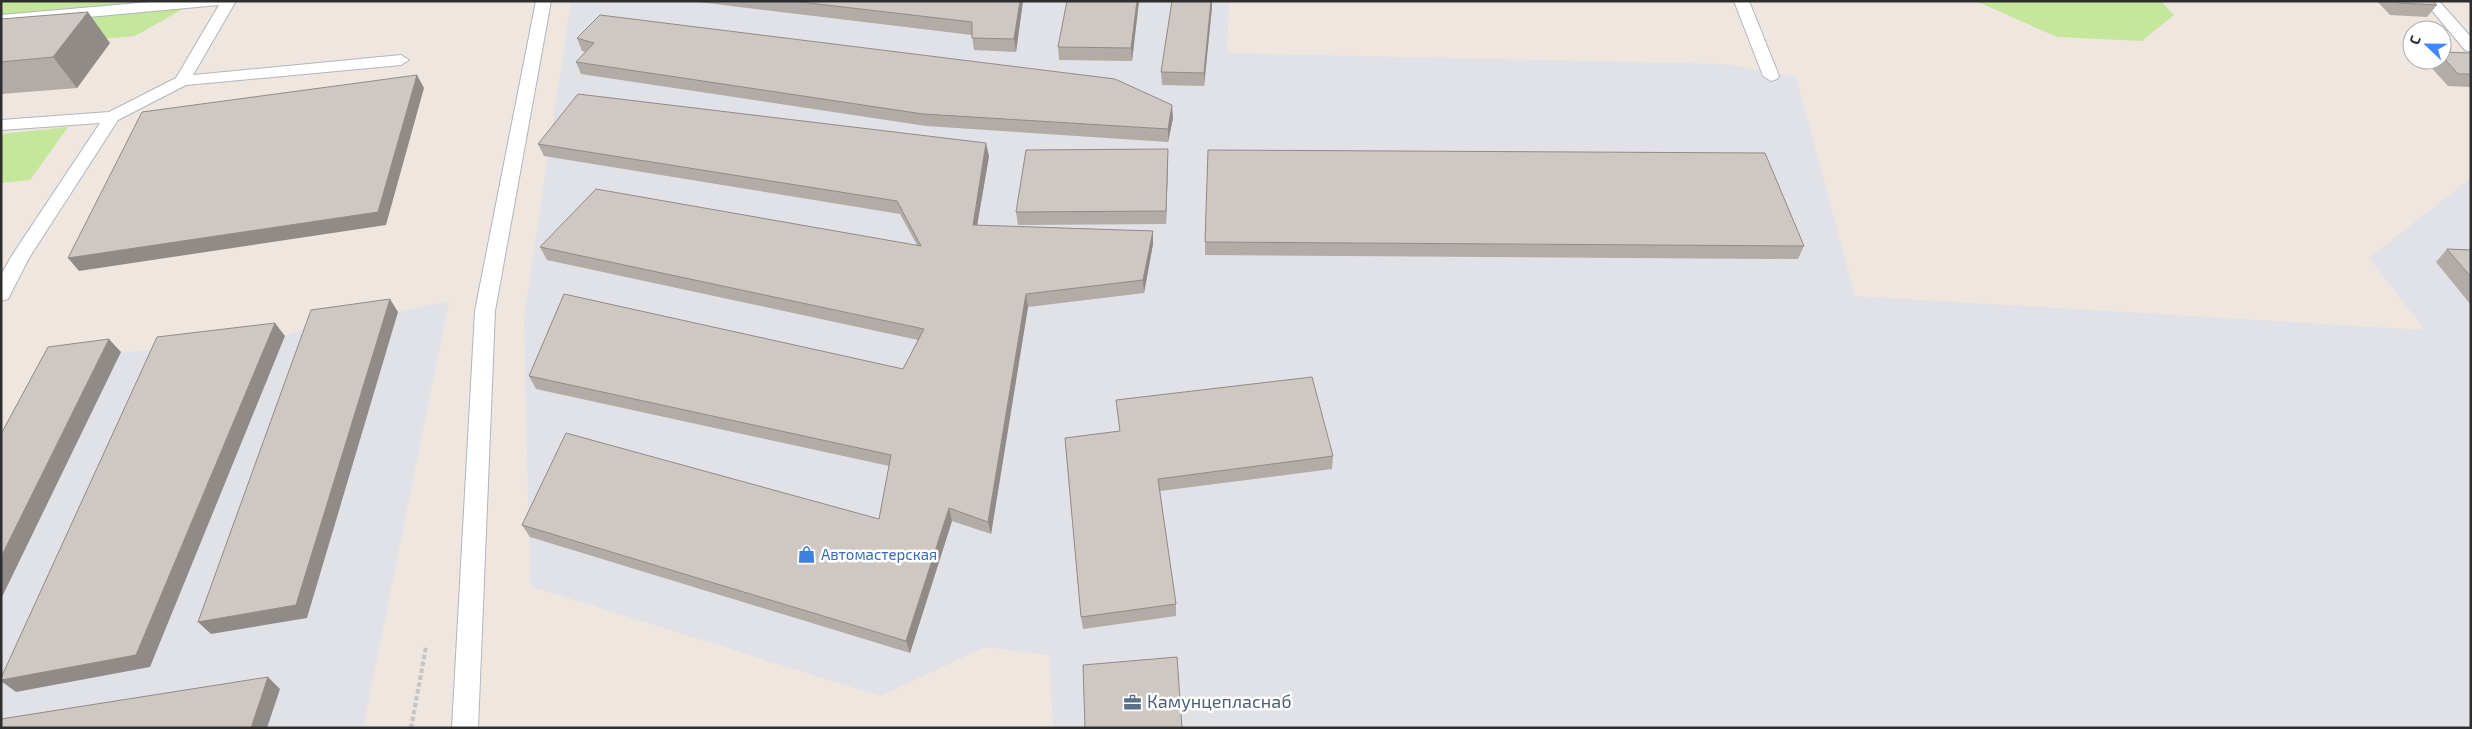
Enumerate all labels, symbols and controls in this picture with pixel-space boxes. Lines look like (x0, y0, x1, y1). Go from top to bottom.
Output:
north arrow (2402, 20, 2452, 70)
text: С (2405, 33, 2424, 47)
shop icon: Автомастерская (797, 545, 817, 565)
place label: Автомастерская (821, 545, 937, 563)
place label: Камунцепласнаб (1147, 690, 1292, 712)
office icon: Камунцепласнаб (1123, 692, 1143, 712)

